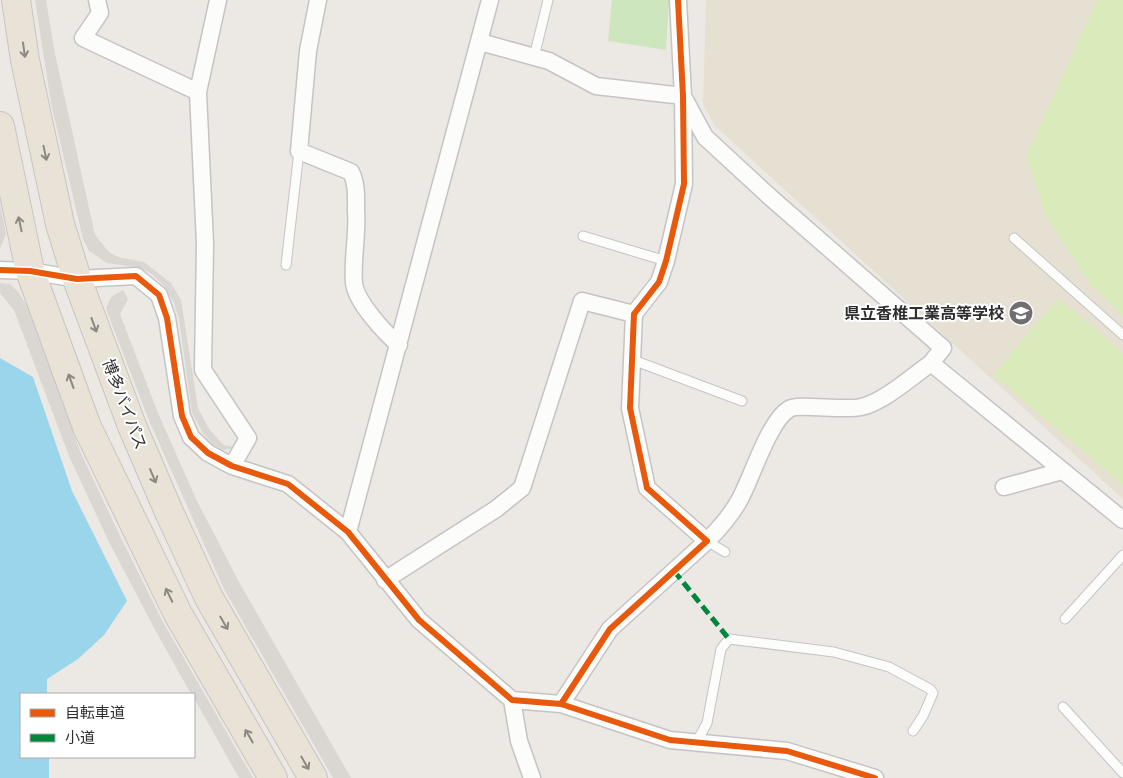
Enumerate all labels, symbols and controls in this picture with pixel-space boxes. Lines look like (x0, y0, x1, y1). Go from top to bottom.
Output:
one-way arrow (19, 42, 29, 58)
one-way arrow (41, 145, 50, 161)
one-way arrow (15, 216, 25, 232)
school or university icon: 県立香椎工業高等学校 (1008, 300, 1034, 326)
place label: 県立香椎工業高等学校 (844, 305, 1004, 324)
one-way arrow (90, 317, 99, 332)
street label: 博多バイパス (98, 356, 150, 453)
one-way arrow (66, 374, 75, 389)
one-way arrow (149, 468, 159, 483)
one-way arrow (163, 587, 173, 602)
one-way arrow (219, 615, 229, 629)
legend (20, 693, 195, 758)
text: 自転車道 (65, 704, 125, 723)
text: 小道 (65, 729, 95, 748)
one-way arrow (243, 729, 253, 743)
one-way arrow (300, 756, 310, 771)

